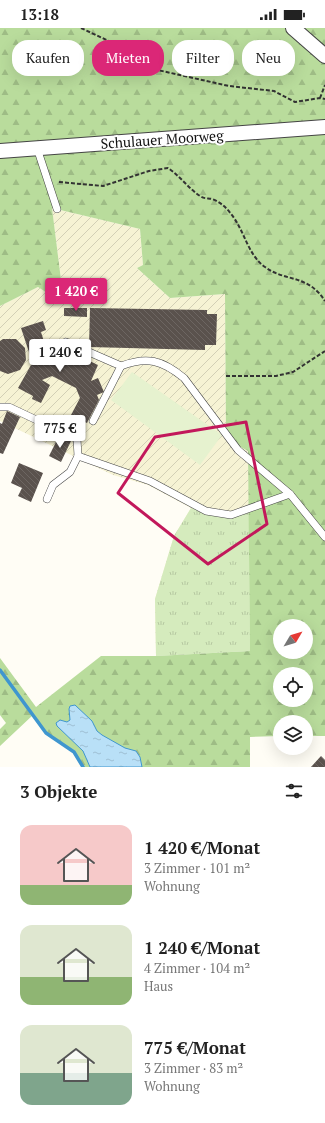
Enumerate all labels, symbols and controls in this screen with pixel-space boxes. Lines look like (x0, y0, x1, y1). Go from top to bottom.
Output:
text: 13:18 (20, 4, 59, 24)
chip: Kaufen (12, 40, 84, 76)
chip: Mieten (92, 40, 164, 76)
chip: Filter (172, 40, 234, 76)
chip: Neu (242, 40, 295, 76)
street label: Schulauer Moorweg (100, 125, 225, 153)
pin: 1 420 € (39, 278, 113, 312)
text: 1 420 € (54, 282, 98, 300)
pin: 1 240 € (23, 339, 97, 373)
text: 1 240 € (38, 343, 82, 361)
pin: 775 € (32, 415, 88, 449)
text: 775 € (44, 419, 76, 437)
north arrow (273, 619, 313, 659)
map controls (273, 619, 313, 755)
button: locate (273, 667, 313, 707)
button: layers (273, 715, 313, 755)
text: 3 Objekte (20, 780, 97, 803)
icon: filters (283, 780, 305, 802)
text: 1 420 €/Monat (144, 836, 260, 859)
icon: home (52, 841, 100, 889)
text: 3 Zimmer · 101 m² (144, 859, 250, 877)
text: Wohnung (144, 877, 200, 895)
text: 1 240 €/Monat (144, 936, 260, 959)
icon: home (52, 941, 100, 989)
text: 4 Zimmer · 104 m² (144, 959, 250, 977)
text: Haus (144, 977, 173, 995)
text: 775 €/Monat (144, 1036, 246, 1059)
icon: home (52, 1041, 100, 1089)
text: 3 Zimmer · 83 m² (144, 1059, 243, 1077)
text: Wohnung (144, 1077, 200, 1095)

